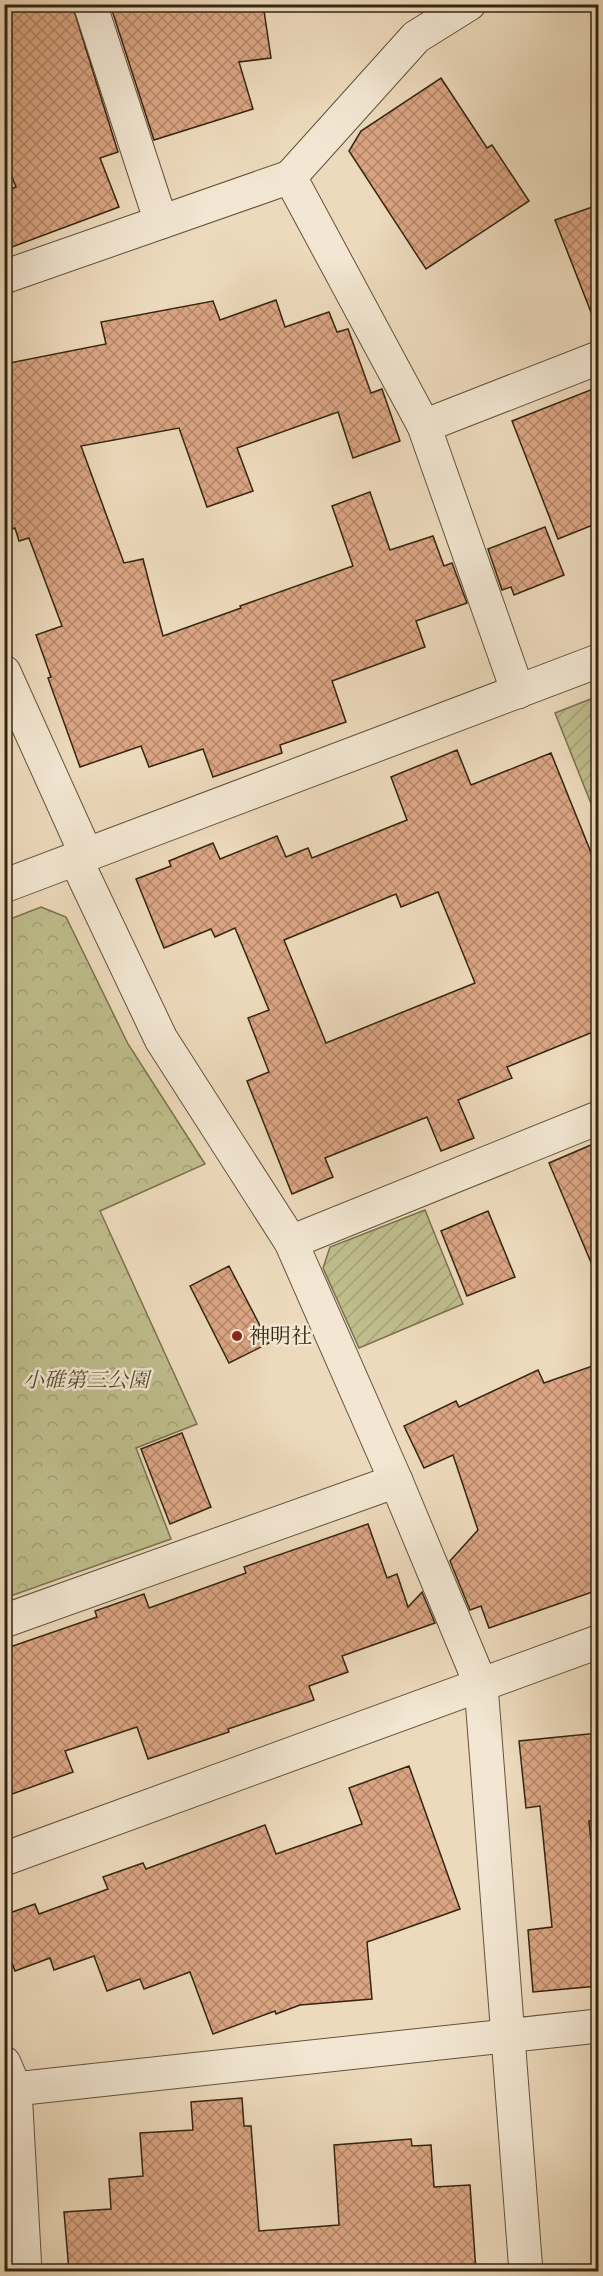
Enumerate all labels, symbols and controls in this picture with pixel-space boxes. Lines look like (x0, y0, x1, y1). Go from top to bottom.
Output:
place label: 神明社 (249, 1325, 312, 1348)
marker: 神明社 (230, 1329, 244, 1343)
park label: 小碓第三公園 (23, 1369, 152, 1392)

